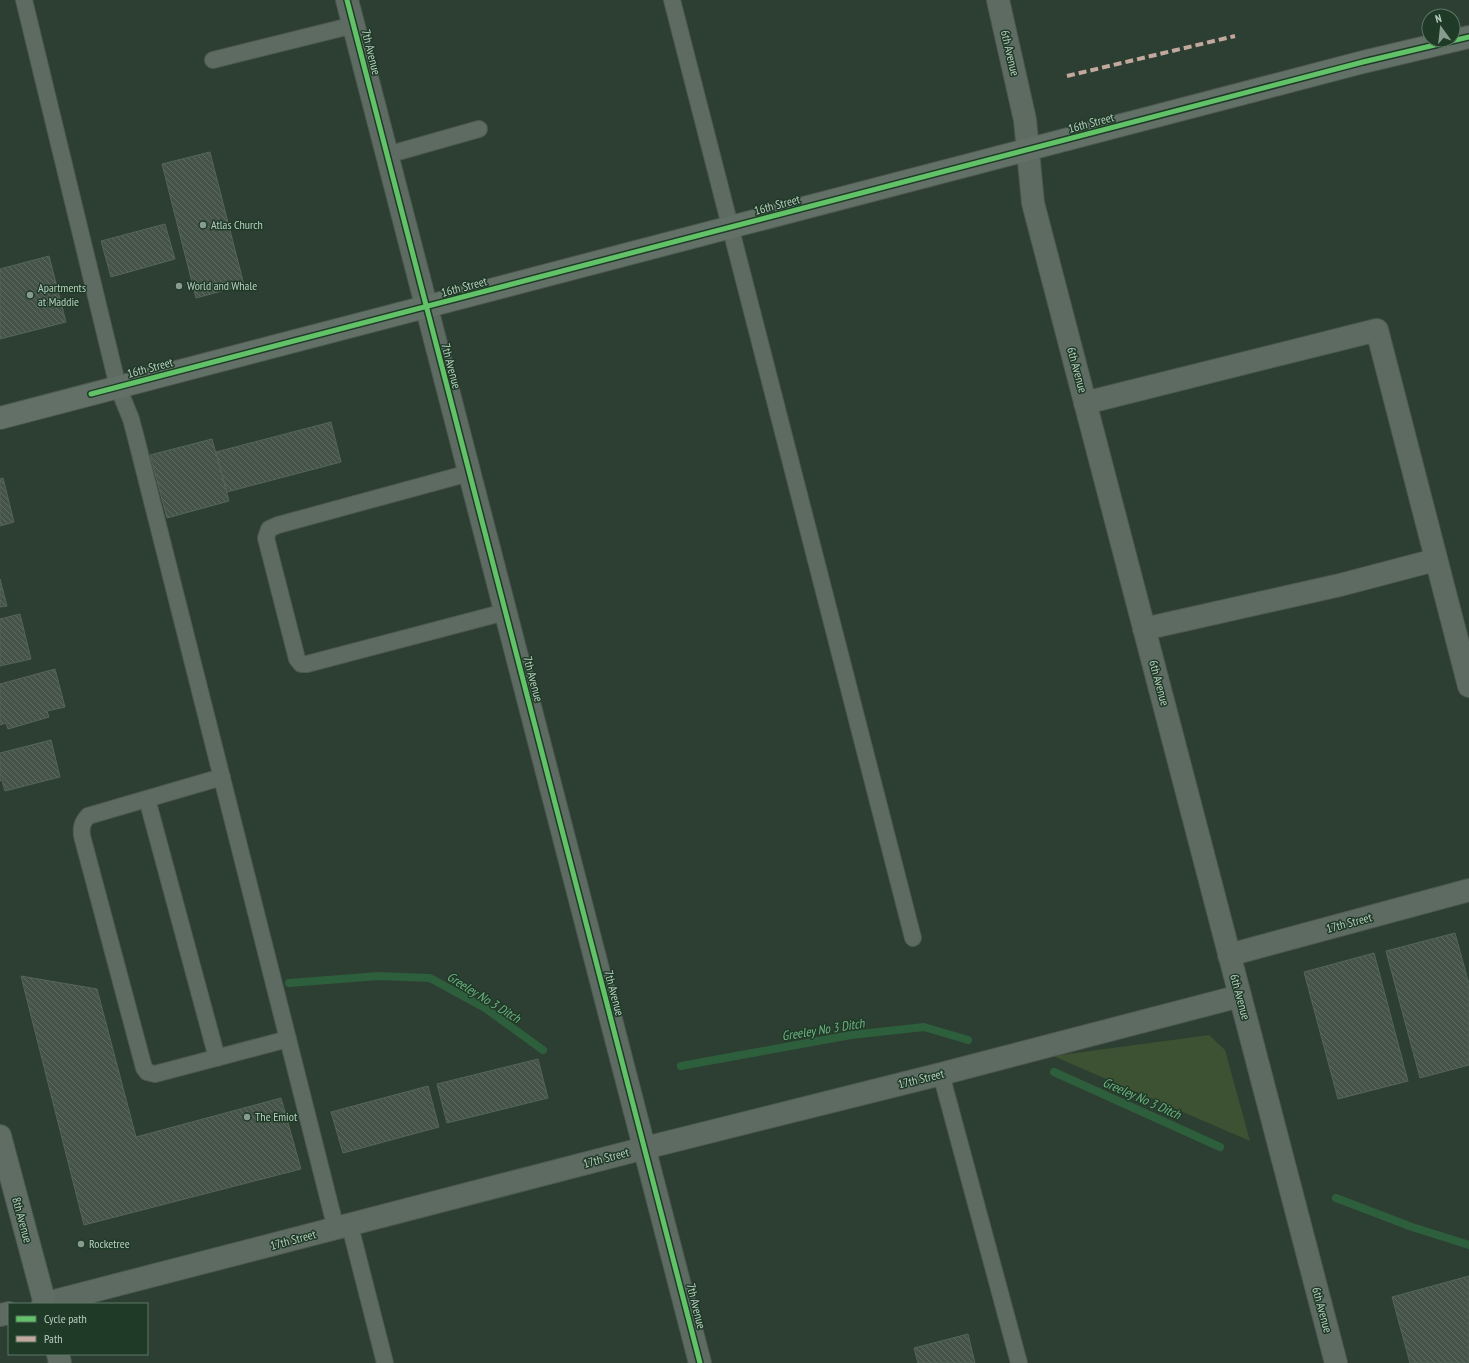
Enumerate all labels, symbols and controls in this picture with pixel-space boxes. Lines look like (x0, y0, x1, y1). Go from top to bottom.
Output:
north arrow (1421, 8, 1461, 48)
text: N (1434, 11, 1443, 26)
street label: 7th Avenue (359, 28, 384, 76)
street label: 6th Avenue (998, 29, 1023, 77)
street label: 16th Street (1066, 109, 1116, 136)
street label: 16th Street (752, 191, 802, 218)
place label: Atlas Church (211, 217, 263, 232)
marker: Atlas Church (198, 220, 208, 230)
street label: 16th Street (439, 273, 489, 300)
place label: World and Whale (187, 278, 257, 293)
place label: Apartments at Maddie (38, 280, 86, 309)
marker: World and Whale (174, 281, 184, 291)
marker: Apartments at Maddie (25, 290, 35, 300)
street label: 7th Avenue (438, 341, 465, 390)
street label: 6th Avenue (1064, 345, 1091, 394)
street label: 16th Street (125, 354, 175, 381)
street label: 7th Avenue (520, 654, 547, 703)
street label: 6th Avenue (1146, 658, 1173, 707)
street label: 17th Street (1324, 909, 1374, 936)
water label: Greeley No 3 Ditch (444, 968, 525, 1027)
street label: 7th Avenue (601, 968, 628, 1017)
street label: 6th Avenue (1227, 972, 1254, 1021)
water label: Greeley No 3 Ditch (781, 1014, 867, 1044)
street label: 17th Street (896, 1065, 946, 1091)
water label: Greeley No 3 Ditch (1100, 1074, 1185, 1124)
place label: The Emiot (255, 1109, 298, 1124)
marker: The Emiot (242, 1112, 252, 1122)
street label: 17th Street (581, 1144, 631, 1171)
street label: 8th Avenue (9, 1195, 36, 1244)
street label: 17th Street (268, 1226, 318, 1253)
place label: Rocketree (89, 1236, 130, 1251)
marker: Rocketree (76, 1239, 86, 1249)
street label: 7th Avenue (684, 1282, 709, 1330)
street label: 6th Avenue (1309, 1285, 1336, 1334)
legend (8, 1303, 148, 1355)
text: Cycle path (44, 1311, 87, 1326)
text: Path (44, 1331, 62, 1346)

